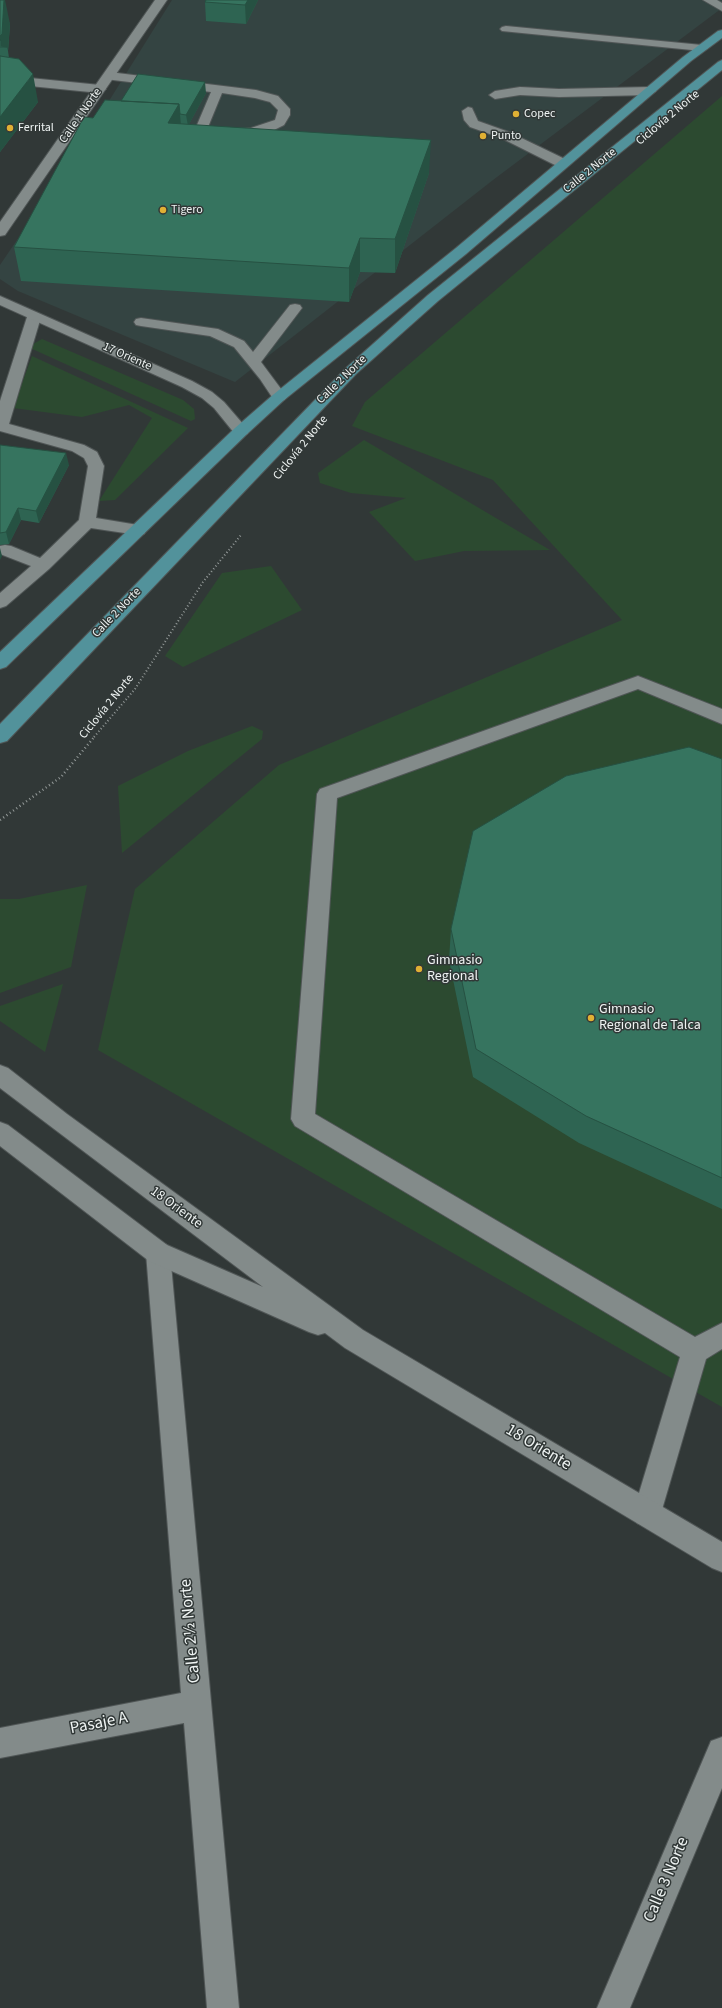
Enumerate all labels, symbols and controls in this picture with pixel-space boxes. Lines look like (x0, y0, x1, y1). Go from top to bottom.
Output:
street label: Calle 1 Norte (57, 86, 105, 146)
street label: Ciclovía 2 Norte (633, 87, 703, 149)
place label: Copec (524, 107, 555, 121)
marker: Copec (511, 109, 521, 119)
place label: Ferrital (18, 121, 54, 135)
marker: Ferrital (5, 123, 15, 133)
place label: Punto (491, 129, 521, 143)
marker: Punto (478, 131, 488, 141)
street label: Calle 2 Norte (561, 145, 619, 197)
place label: Tigero (171, 203, 203, 217)
marker: Tigero (158, 205, 168, 215)
street label: 17 Oriente (100, 340, 154, 374)
street label: Calle 2 Norte (314, 353, 370, 407)
street label: Ciclovía 2 Norte (271, 413, 331, 483)
street label: Calle 2 Norte (90, 585, 144, 641)
street label: Ciclovía 2 Norte (77, 672, 137, 742)
place label: Gimnasio Regional (427, 953, 482, 986)
marker: Gimnasio Regional (414, 964, 424, 974)
place label: Gimnasio Regional de Talca (599, 1002, 701, 1034)
marker: Gimnasio Regional de Talca (586, 1013, 596, 1023)
street label: 18 Oriente (147, 1183, 205, 1233)
street label: 18 Oriente (501, 1420, 575, 1476)
street label: Calle 2½ Norte (176, 1578, 206, 1684)
street label: Pasaje A (68, 1708, 130, 1740)
street label: Calle 3 Norte (640, 1834, 694, 1926)

